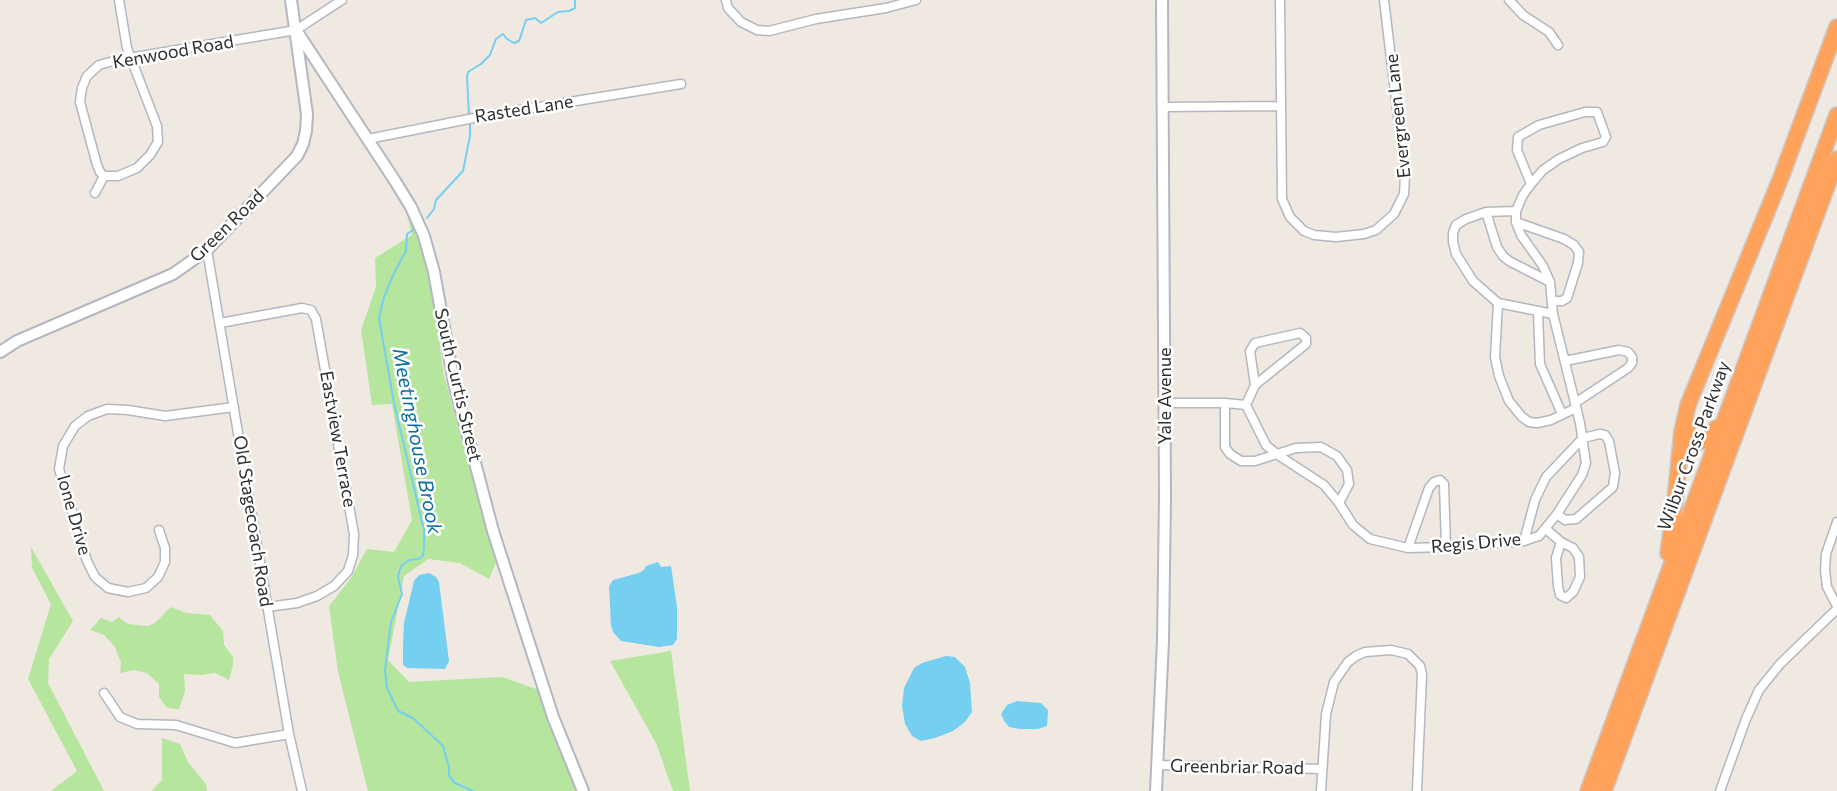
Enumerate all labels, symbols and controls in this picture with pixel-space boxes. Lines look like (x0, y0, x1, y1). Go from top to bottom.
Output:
street label: Kenwood Road (111, 31, 235, 73)
street label: Evergreen Lane (1381, 53, 1415, 179)
street label: Rasted Lane (473, 91, 575, 127)
street label: Green Road (185, 185, 269, 267)
street label: South Curtis Street (430, 306, 486, 464)
water label: Meetinghouse Brook (387, 346, 447, 536)
street label: Yale Avenue (1154, 348, 1176, 444)
street label: Wilbur Cross Parkway (1653, 358, 1735, 534)
street label: Eastview Terrace (315, 369, 361, 509)
street label: Old Stagecoach Road (229, 434, 277, 608)
street label: Ione Drive (52, 472, 96, 558)
street label: Regis Drive (1430, 528, 1522, 558)
street label: Greenbriar Road (1170, 755, 1304, 779)

